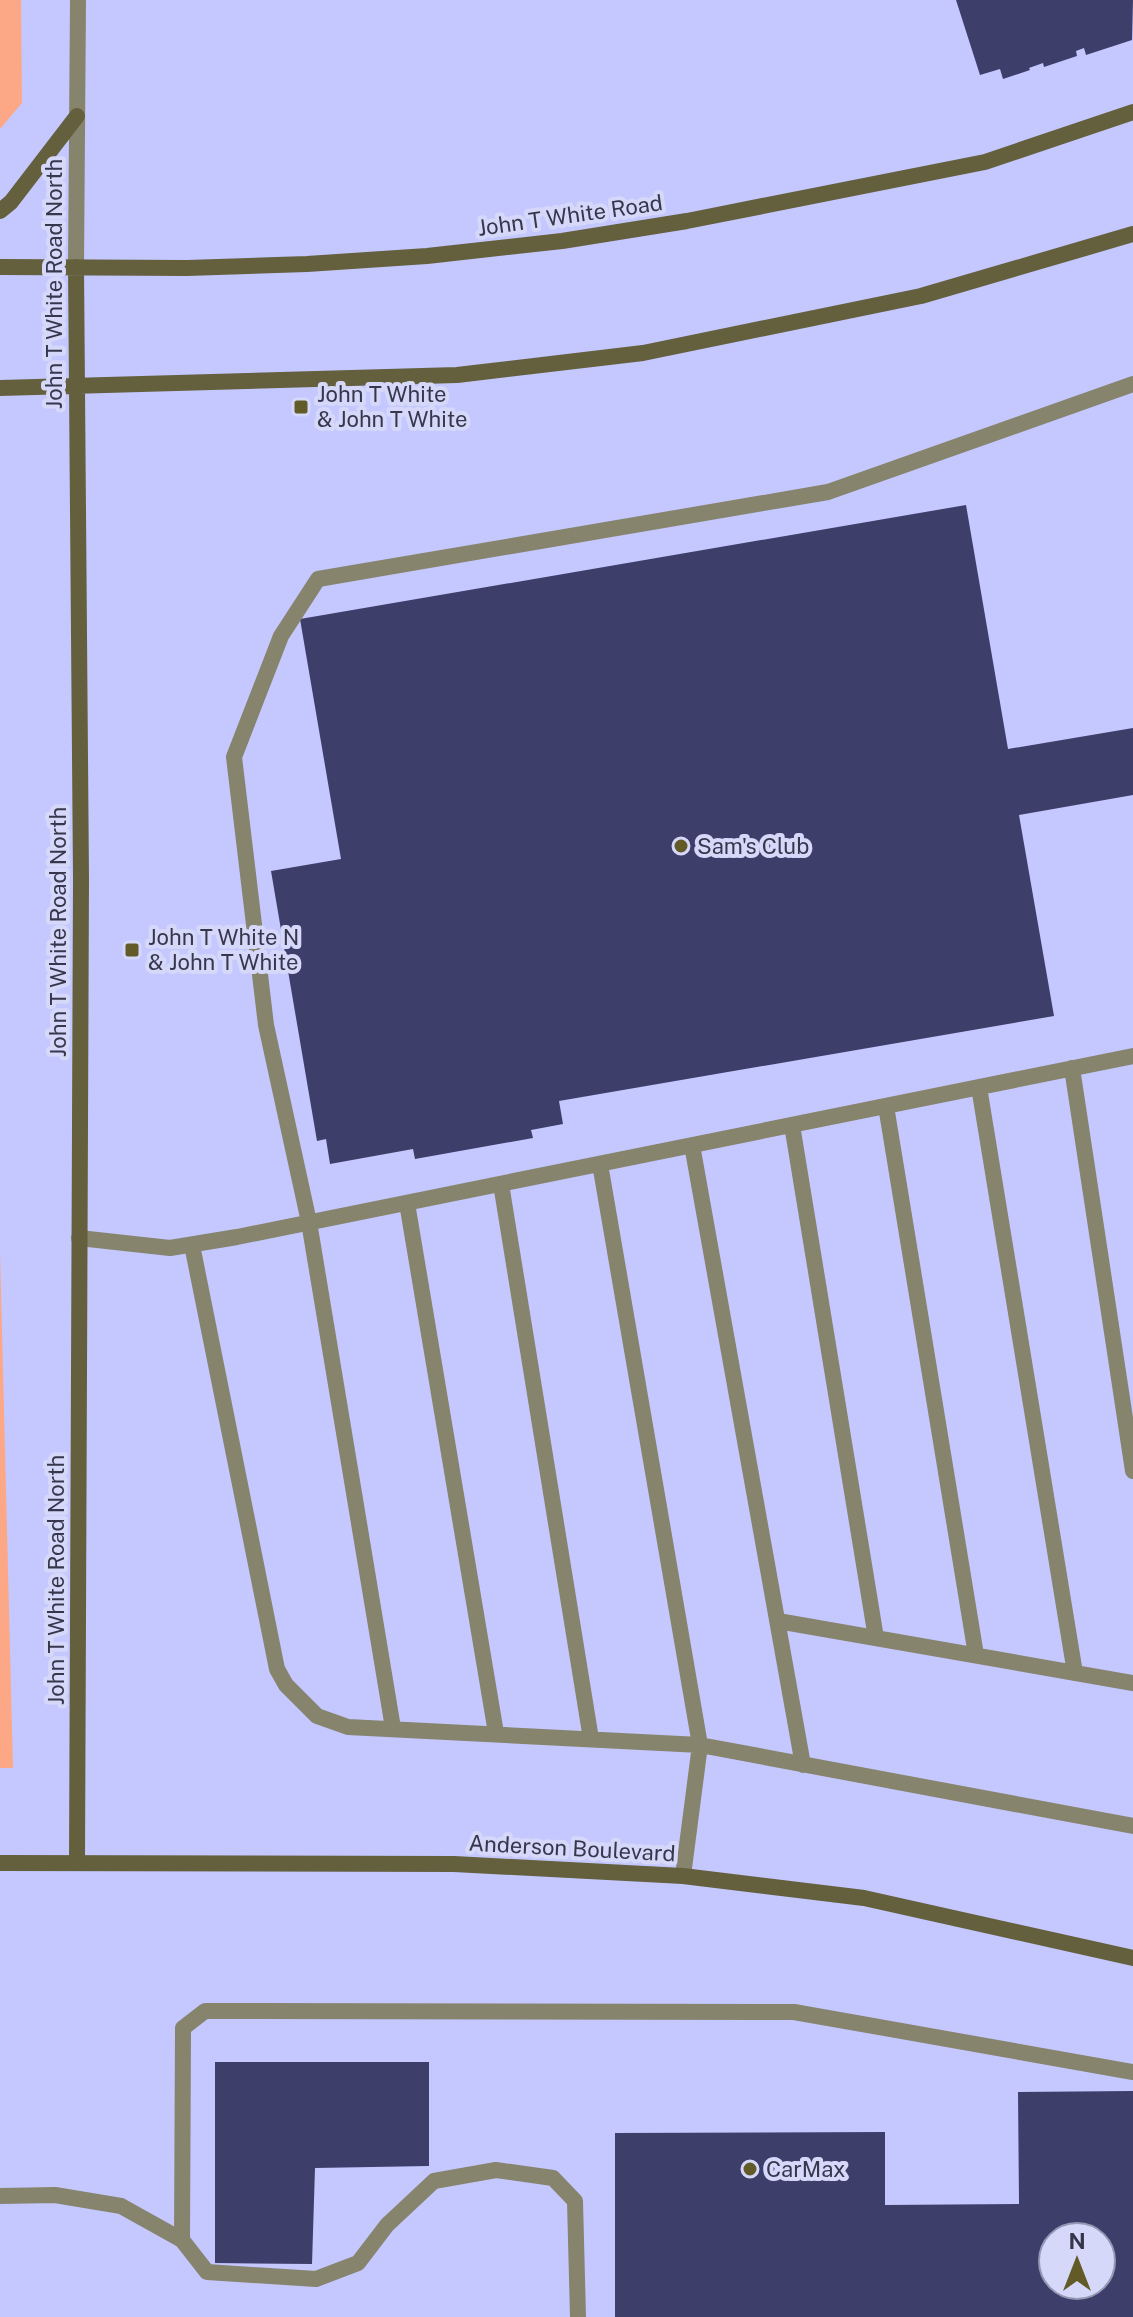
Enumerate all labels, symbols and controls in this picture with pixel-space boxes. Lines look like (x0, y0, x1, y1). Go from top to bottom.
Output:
street label: John T White Road North (41, 159, 67, 409)
street label: John T White Road (476, 189, 664, 241)
place label: John T White & John T White (317, 381, 467, 432)
marker: John T White & John T White (292, 398, 310, 416)
street label: John T White Road North (45, 807, 71, 1057)
place label: Sam's Club (697, 833, 809, 859)
marker: Sam's Club (672, 837, 690, 855)
place label: John T White N & John T White (148, 924, 299, 975)
marker: John T White N & John T White (123, 941, 141, 959)
street label: John T White Road North (43, 1455, 69, 1705)
street label: Anderson Boulevard (468, 1830, 676, 1866)
place label: CarMax (766, 2156, 846, 2182)
marker: CarMax (741, 2160, 759, 2178)
north arrow (1037, 2221, 1117, 2301)
text: N (1068, 2228, 1086, 2254)

